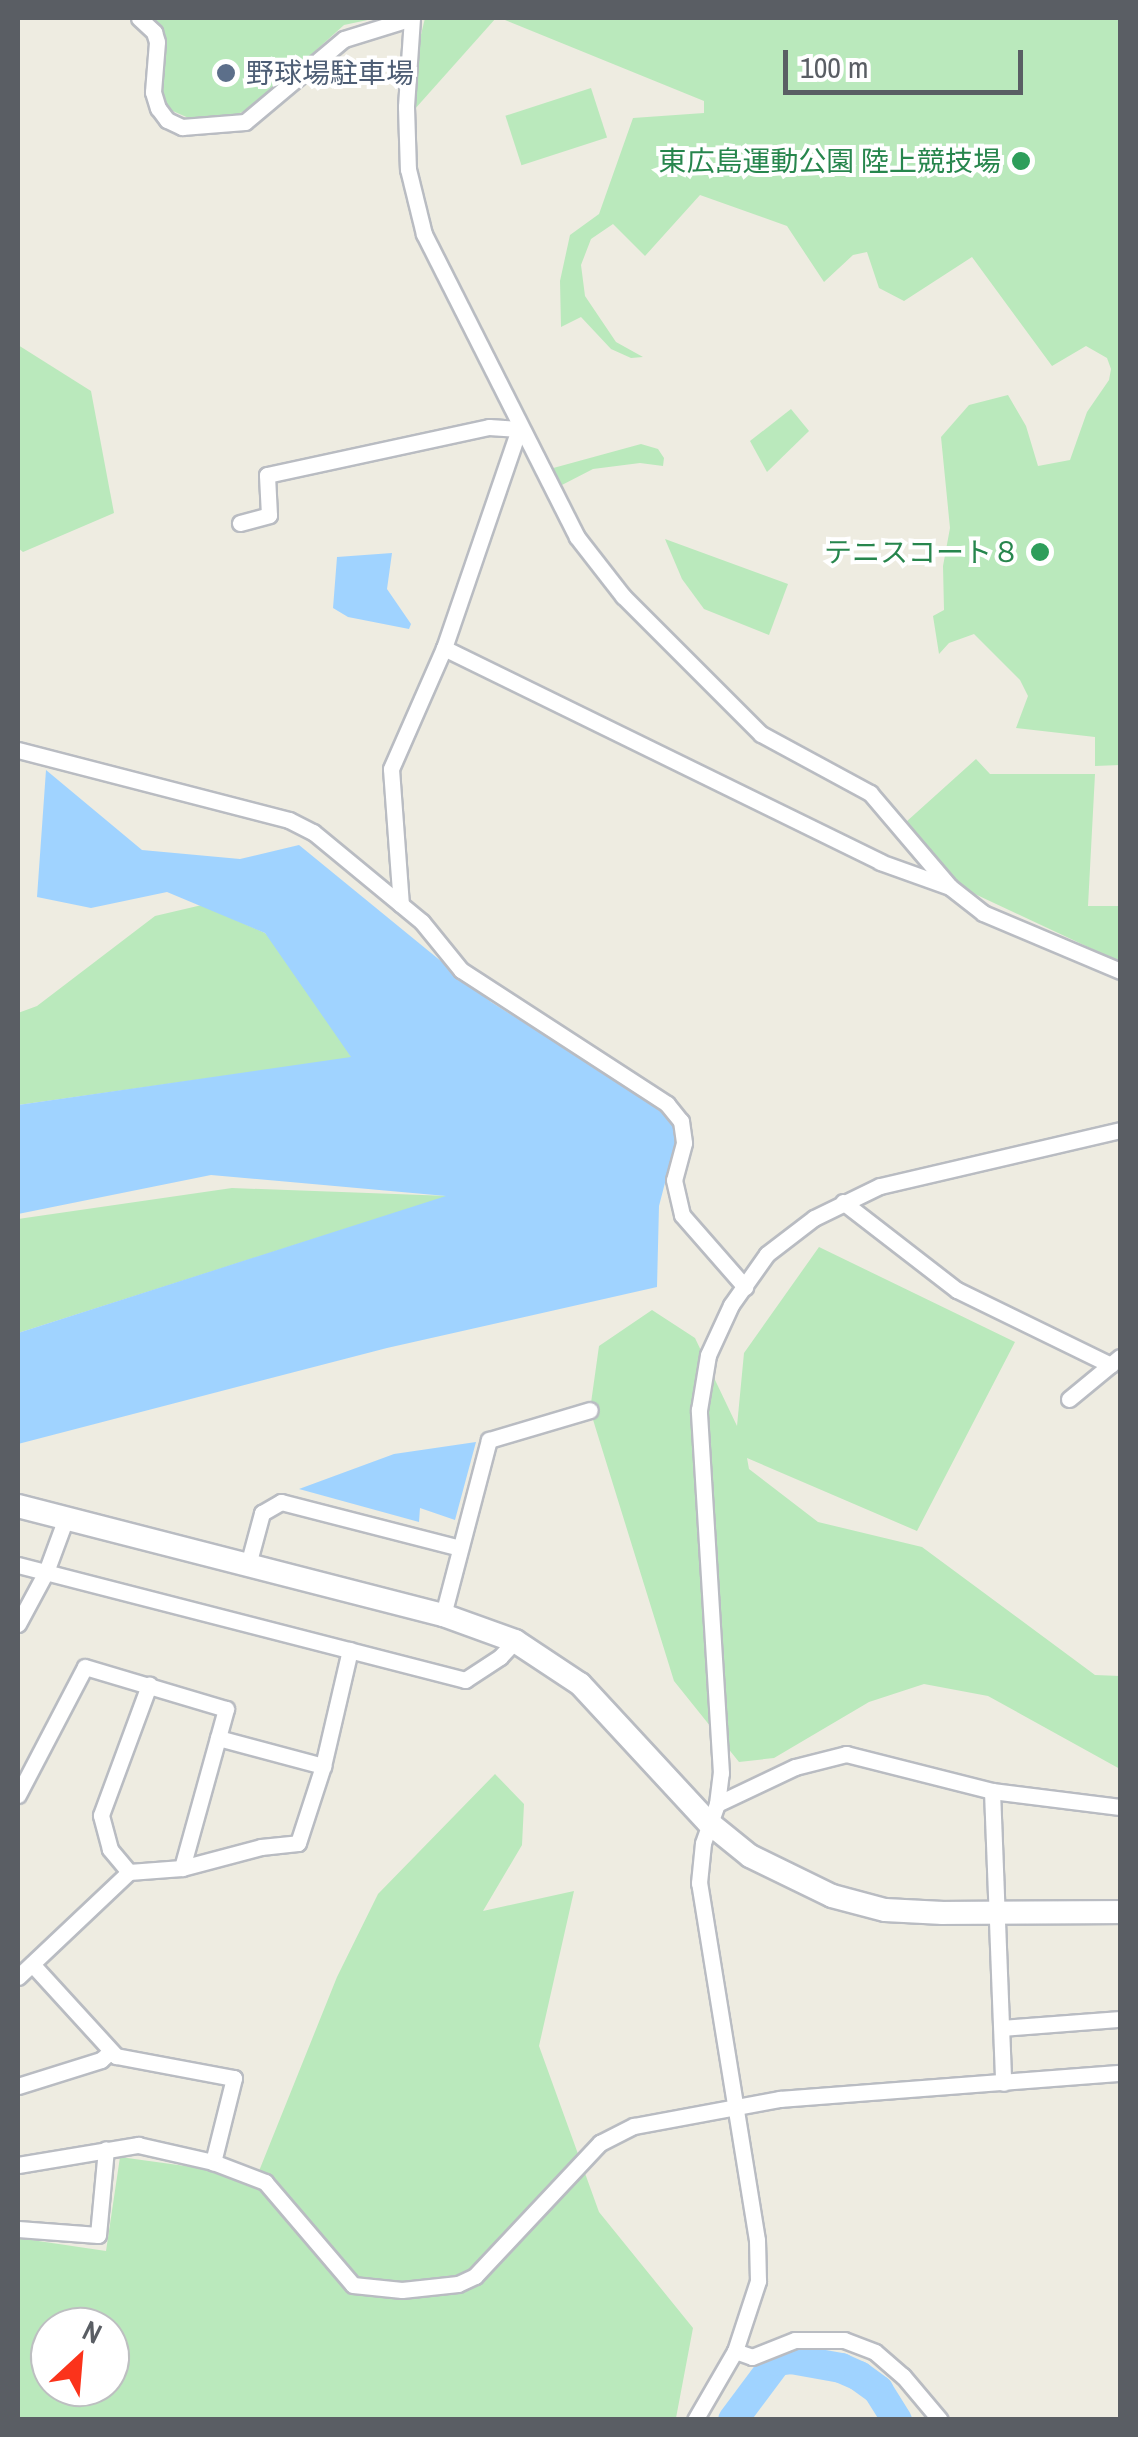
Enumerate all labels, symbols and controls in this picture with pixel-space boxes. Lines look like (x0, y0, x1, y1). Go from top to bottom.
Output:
scale bar (788, 30, 1028, 92)
text: 100 m (800, 47, 868, 87)
place label: 野球場駐車場 (246, 56, 414, 90)
marker: 野球場駐車場 (215, 62, 237, 84)
place label: 東広島運動公園 陸上競技場 (659, 144, 1001, 178)
marker: 東広島運動公園 陸上競技場 (1010, 150, 1032, 172)
place label: テニスコート８ (824, 535, 1020, 569)
marker: テニスコート８ (1029, 541, 1051, 563)
north arrow (30, 2307, 130, 2407)
text: N (76, 2311, 108, 2353)

